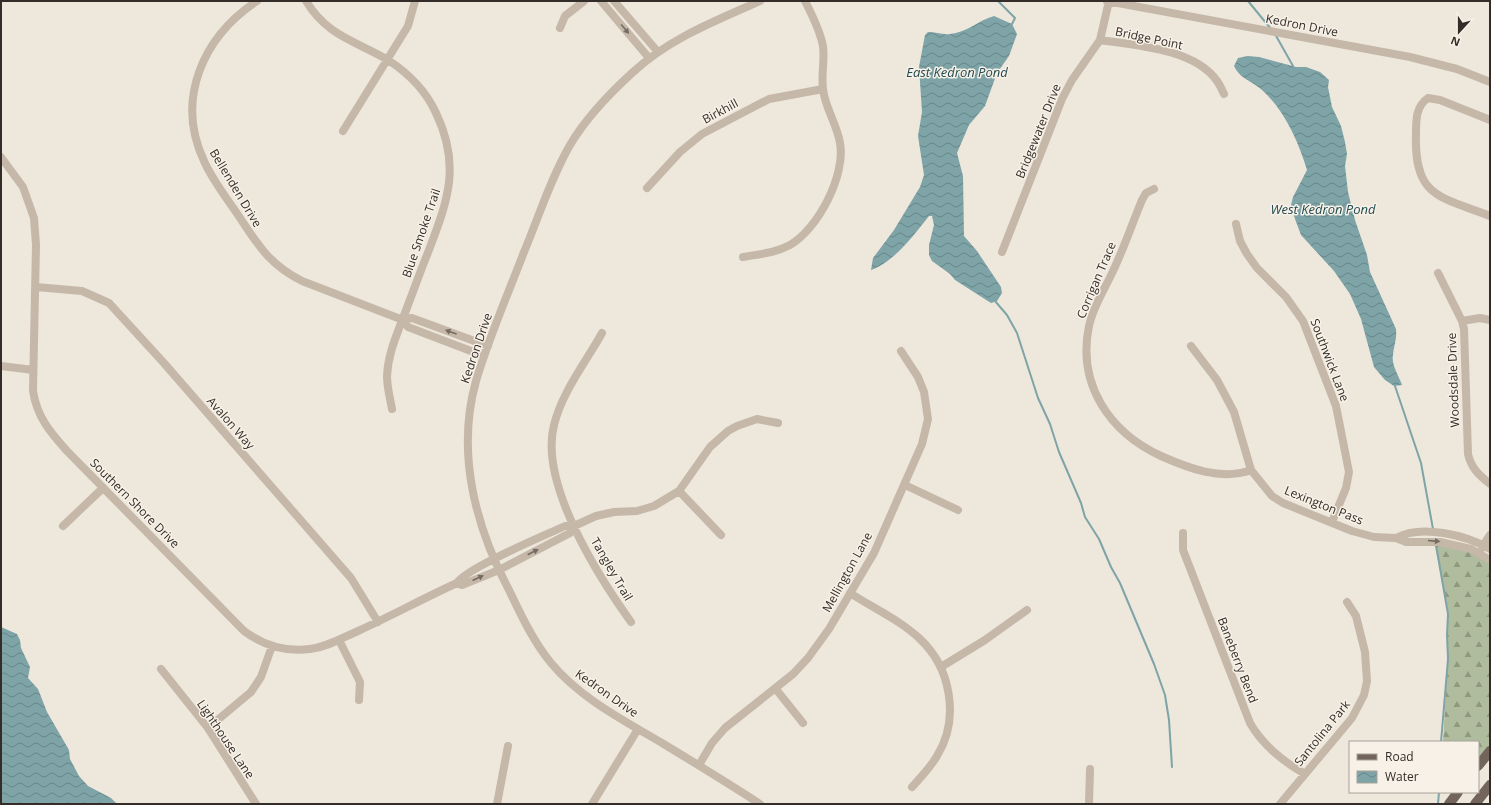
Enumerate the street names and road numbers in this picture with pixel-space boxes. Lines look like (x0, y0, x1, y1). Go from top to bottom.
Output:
street label: Kedron Drive (1264, 10, 1340, 40)
street label: Bridge Point (1114, 23, 1184, 53)
street label: Bridgewater Drive (1011, 81, 1065, 181)
street label: Birkhill (699, 94, 741, 128)
street label: Bellenden Drive (206, 146, 266, 231)
street label: Blue Smoke Trail (398, 186, 444, 280)
street label: Corrigan Trace (1072, 239, 1120, 321)
street label: Kedron Drive (456, 310, 496, 385)
street label: Southwick Lane (1306, 316, 1354, 404)
street label: Woodsdale Drive (1443, 332, 1463, 428)
street label: Avalon Way (203, 393, 259, 454)
street label: Southern Shore Drive (86, 454, 184, 552)
street label: Lexington Pass (1282, 481, 1366, 529)
street label: Mellington Lane (818, 529, 876, 615)
street label: Tangley Trail (587, 534, 637, 604)
street label: Baneberry Bend (1214, 615, 1262, 705)
street label: Kedron Drive (572, 665, 642, 721)
street label: Lighthouse Lane (193, 696, 259, 782)
street label: Santolina Park (1290, 696, 1354, 770)

